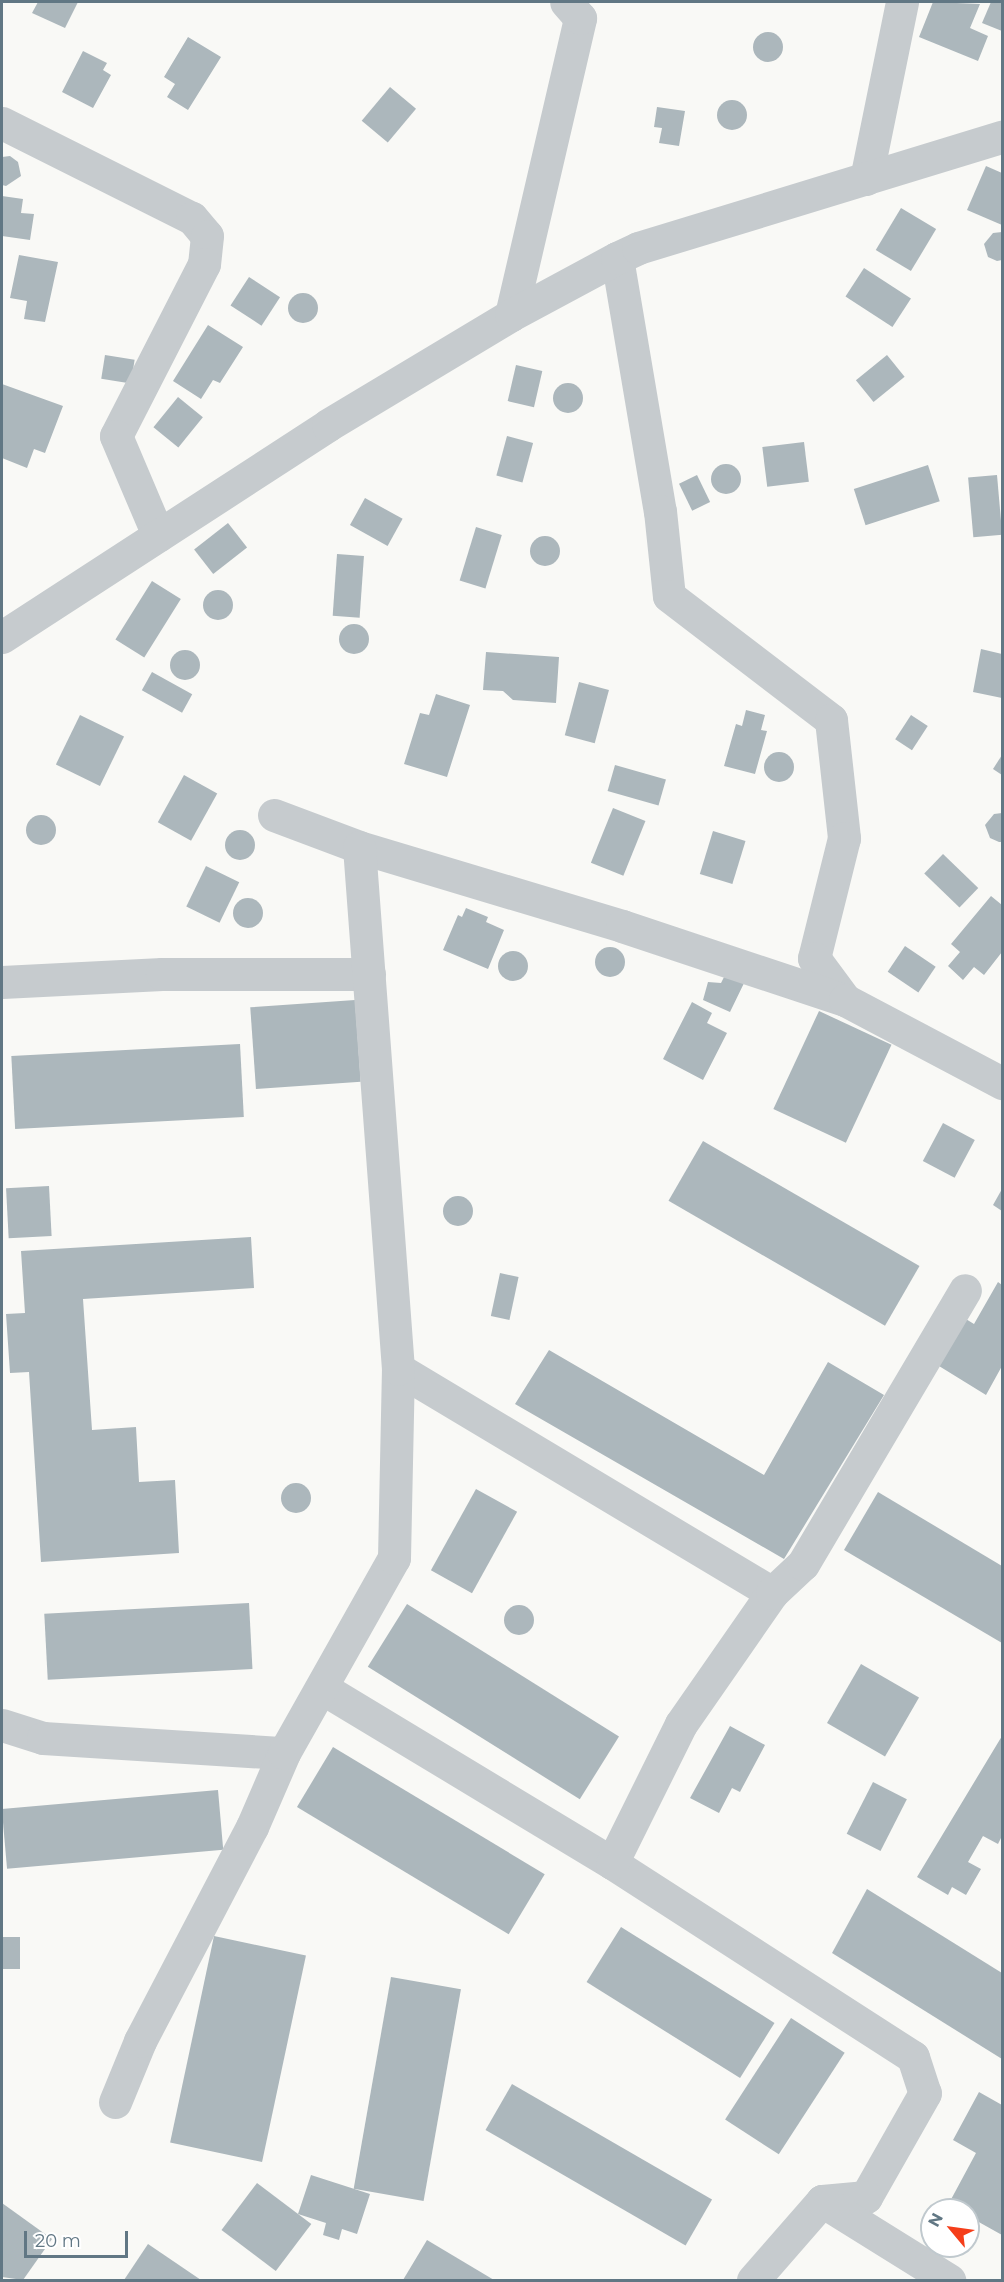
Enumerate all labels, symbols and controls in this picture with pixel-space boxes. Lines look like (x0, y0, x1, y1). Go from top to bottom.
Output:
north arrow (920, 2198, 980, 2258)
text: N (924, 2210, 947, 2230)
scale bar (27, 2219, 130, 2257)
text: 20 m (35, 2230, 81, 2252)

